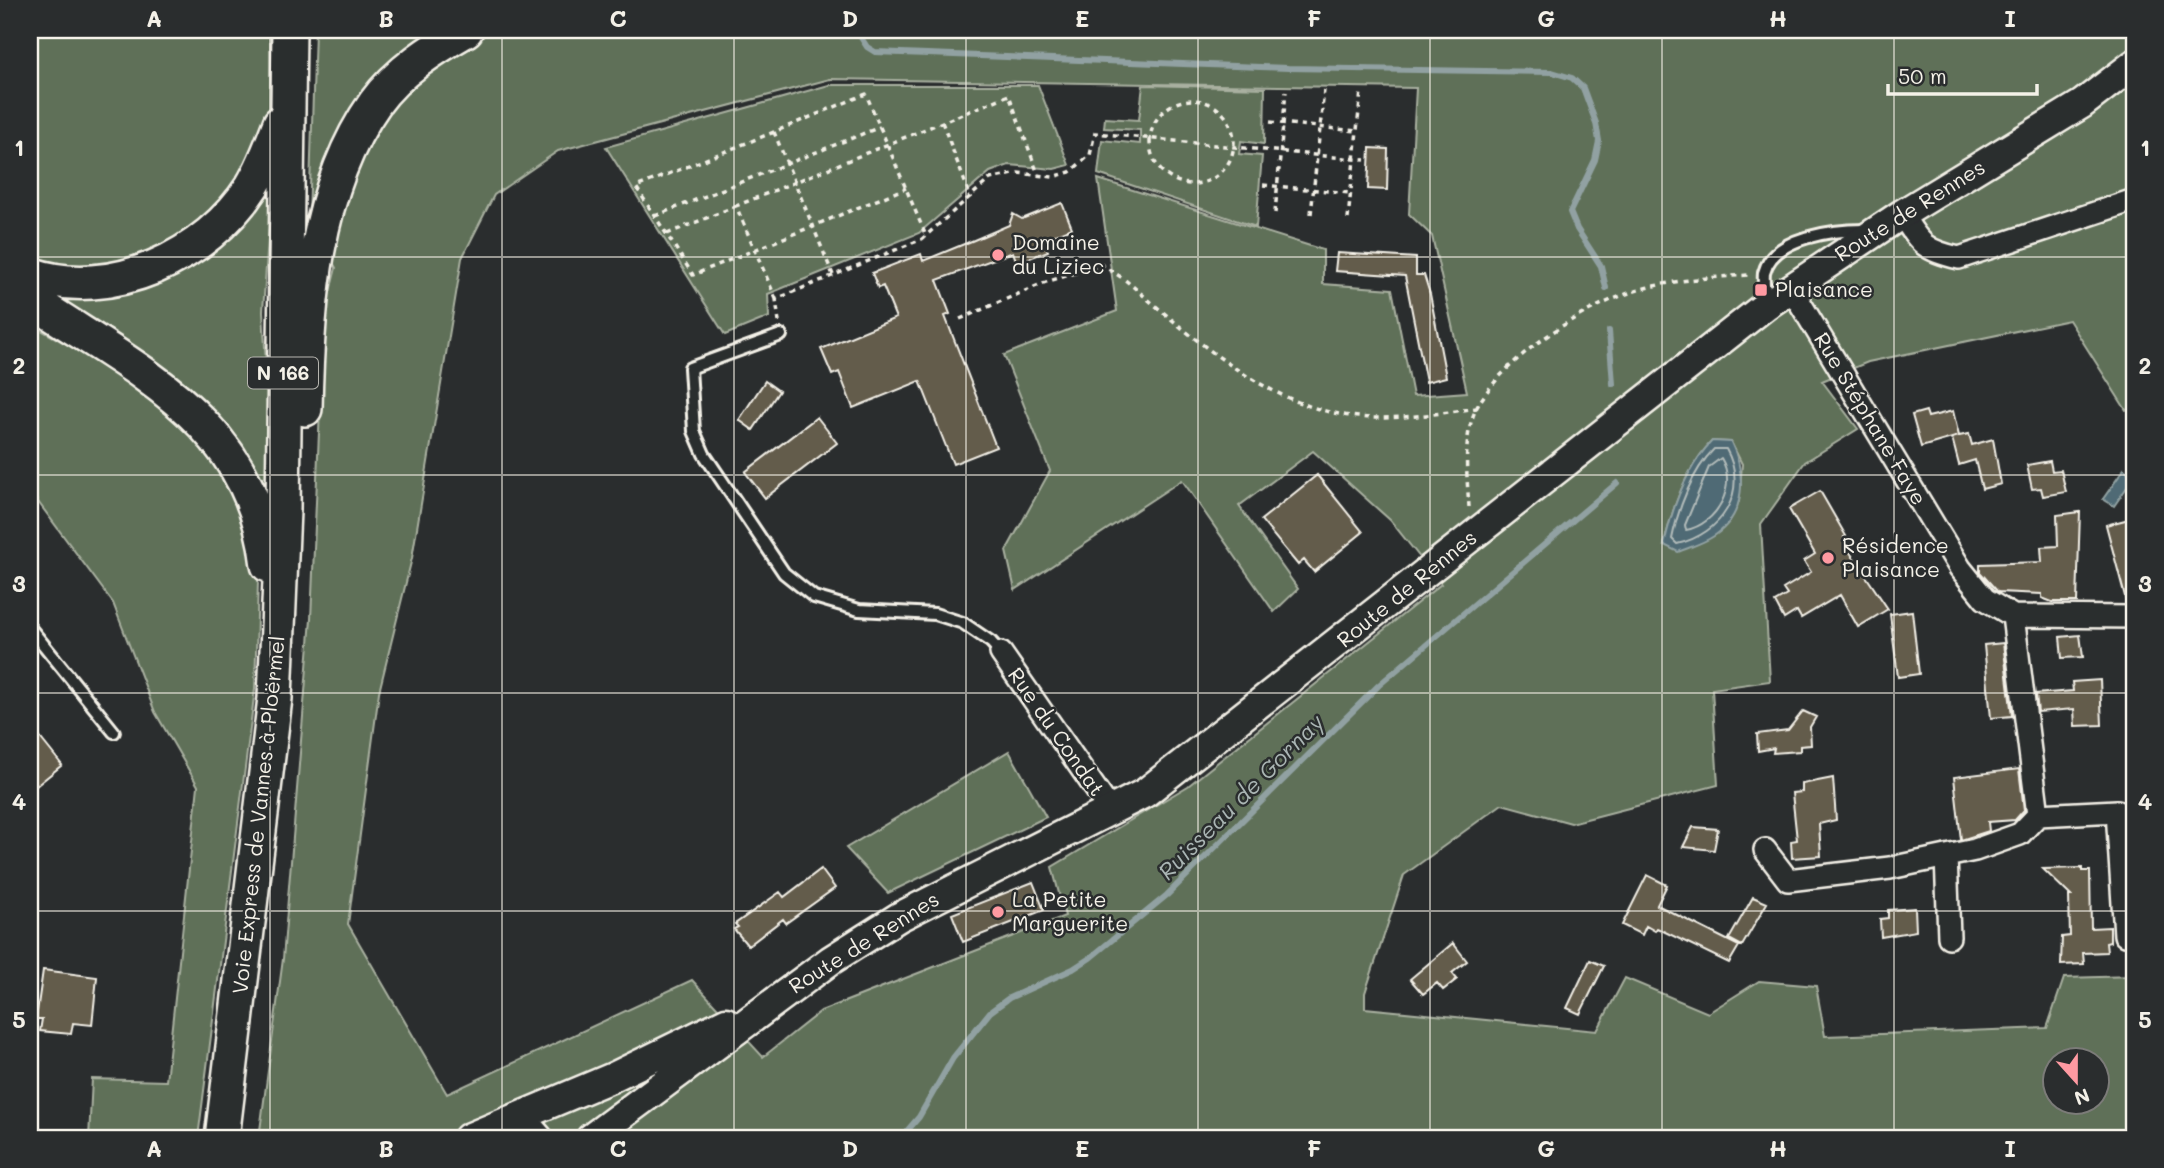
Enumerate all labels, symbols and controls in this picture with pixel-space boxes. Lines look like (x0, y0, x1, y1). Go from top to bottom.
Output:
text: A (146, 3, 162, 33)
text: B (378, 3, 394, 33)
text: C (609, 3, 627, 33)
text: D (842, 3, 858, 33)
text: E (1075, 3, 1089, 33)
text: F (1307, 3, 1321, 33)
text: G (1537, 3, 1555, 33)
text: H (1769, 3, 1787, 33)
text: I (2004, 3, 2016, 33)
scale bar (1888, 52, 2036, 96)
text: 50 m (1898, 62, 1947, 89)
text: 1 (14, 132, 24, 162)
text: 1 (2140, 132, 2150, 162)
street label: Route de Rennes (1829, 153, 1989, 267)
place label: Domaine du Liziec (1012, 228, 1104, 279)
marker: Domaine du Liziec (990, 247, 1006, 263)
place label: Plaisance (1775, 275, 1873, 302)
marker: Plaisance (1753, 282, 1769, 298)
street label: Rue Stéphane Faye (1809, 327, 1934, 510)
text: 2 (13, 350, 25, 380)
text: 2 (2139, 350, 2151, 380)
road number: N 166 (248, 358, 318, 388)
street label: Route de Rennes (1331, 523, 1482, 653)
place label: Résidence Plaisance (1842, 531, 1949, 582)
marker: Résidence Plaisance (1820, 550, 1836, 566)
text: 3 (12, 568, 26, 598)
text: 3 (2138, 568, 2152, 598)
street label: Voie Express de Vannes à Ploërmel (225, 634, 290, 995)
street label: Rue du Condat (1003, 662, 1112, 801)
water label: Ruisseau de Gornay (1151, 707, 1330, 886)
text: 4 (12, 786, 26, 816)
text: 4 (2138, 786, 2152, 816)
street label: Route de Rennes (783, 885, 943, 999)
place label: La Petite Marguerite (1012, 885, 1128, 936)
marker: La Petite Marguerite (990, 904, 1006, 920)
text: 5 (12, 1004, 26, 1034)
text: 5 (2138, 1004, 2152, 1034)
north arrow (2042, 1046, 2112, 1116)
text: N (2071, 1083, 2093, 1112)
text: A (146, 1133, 162, 1163)
text: B (378, 1133, 394, 1163)
text: C (609, 1133, 627, 1163)
text: D (842, 1133, 858, 1163)
text: E (1075, 1133, 1089, 1163)
text: F (1307, 1133, 1321, 1163)
text: G (1537, 1133, 1555, 1163)
text: H (1769, 1133, 1787, 1163)
text: I (2004, 1133, 2016, 1163)

